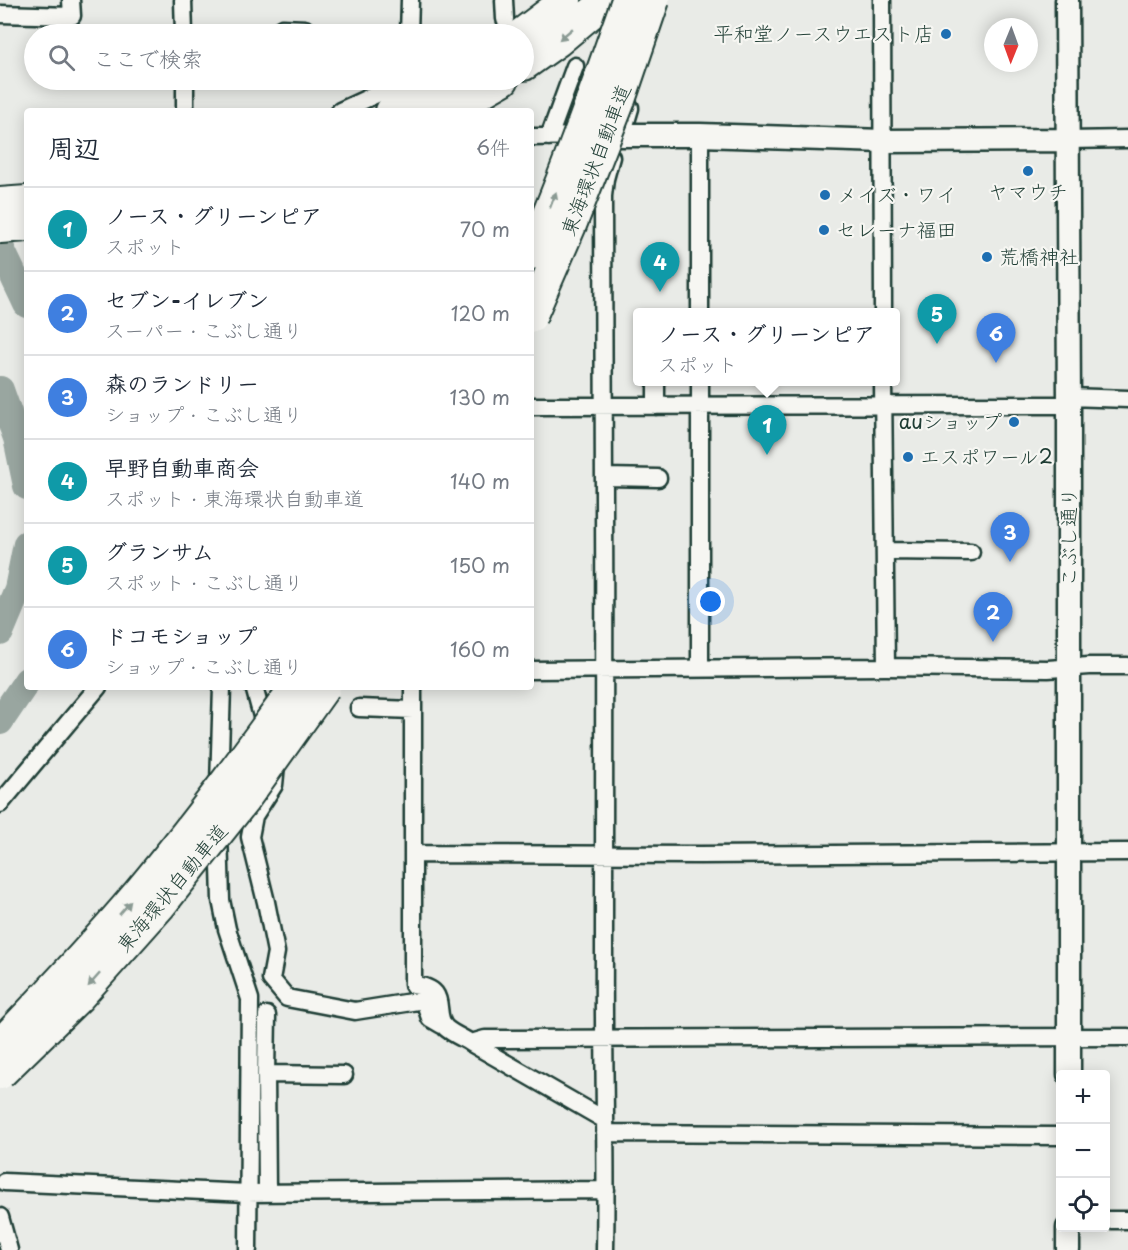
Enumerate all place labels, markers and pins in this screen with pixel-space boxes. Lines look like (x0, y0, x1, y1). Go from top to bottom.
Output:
place label: 平和堂ノースウエスト店 (714, 18, 934, 48)
marker: 平和堂ノースウエスト店 (939, 27, 953, 41)
marker: ヤマウチ (1021, 164, 1035, 178)
place label: ヤマウチ (988, 176, 1068, 206)
place label: メイズ・ワイ (837, 179, 956, 209)
marker: メイズ・ワイ (818, 188, 832, 202)
place label: セレーナ福田 (836, 214, 957, 244)
marker: セレーナ福田 (817, 223, 831, 237)
place label: 荒橋神社 (999, 241, 1079, 271)
pin: 4 (640, 242, 680, 292)
marker: 荒橋神社 (980, 250, 994, 264)
pin: 5 (918, 294, 956, 344)
pin: 6 (976, 314, 1016, 363)
pin: 1 (748, 406, 786, 455)
place label: auショップ (899, 406, 1002, 436)
marker: auショップ (1007, 415, 1021, 429)
place label: エスポワール2 (920, 441, 1053, 471)
marker: エスポワール2 (901, 450, 915, 464)
pin: 3 (990, 512, 1030, 562)
pin: 2 (974, 592, 1012, 642)

